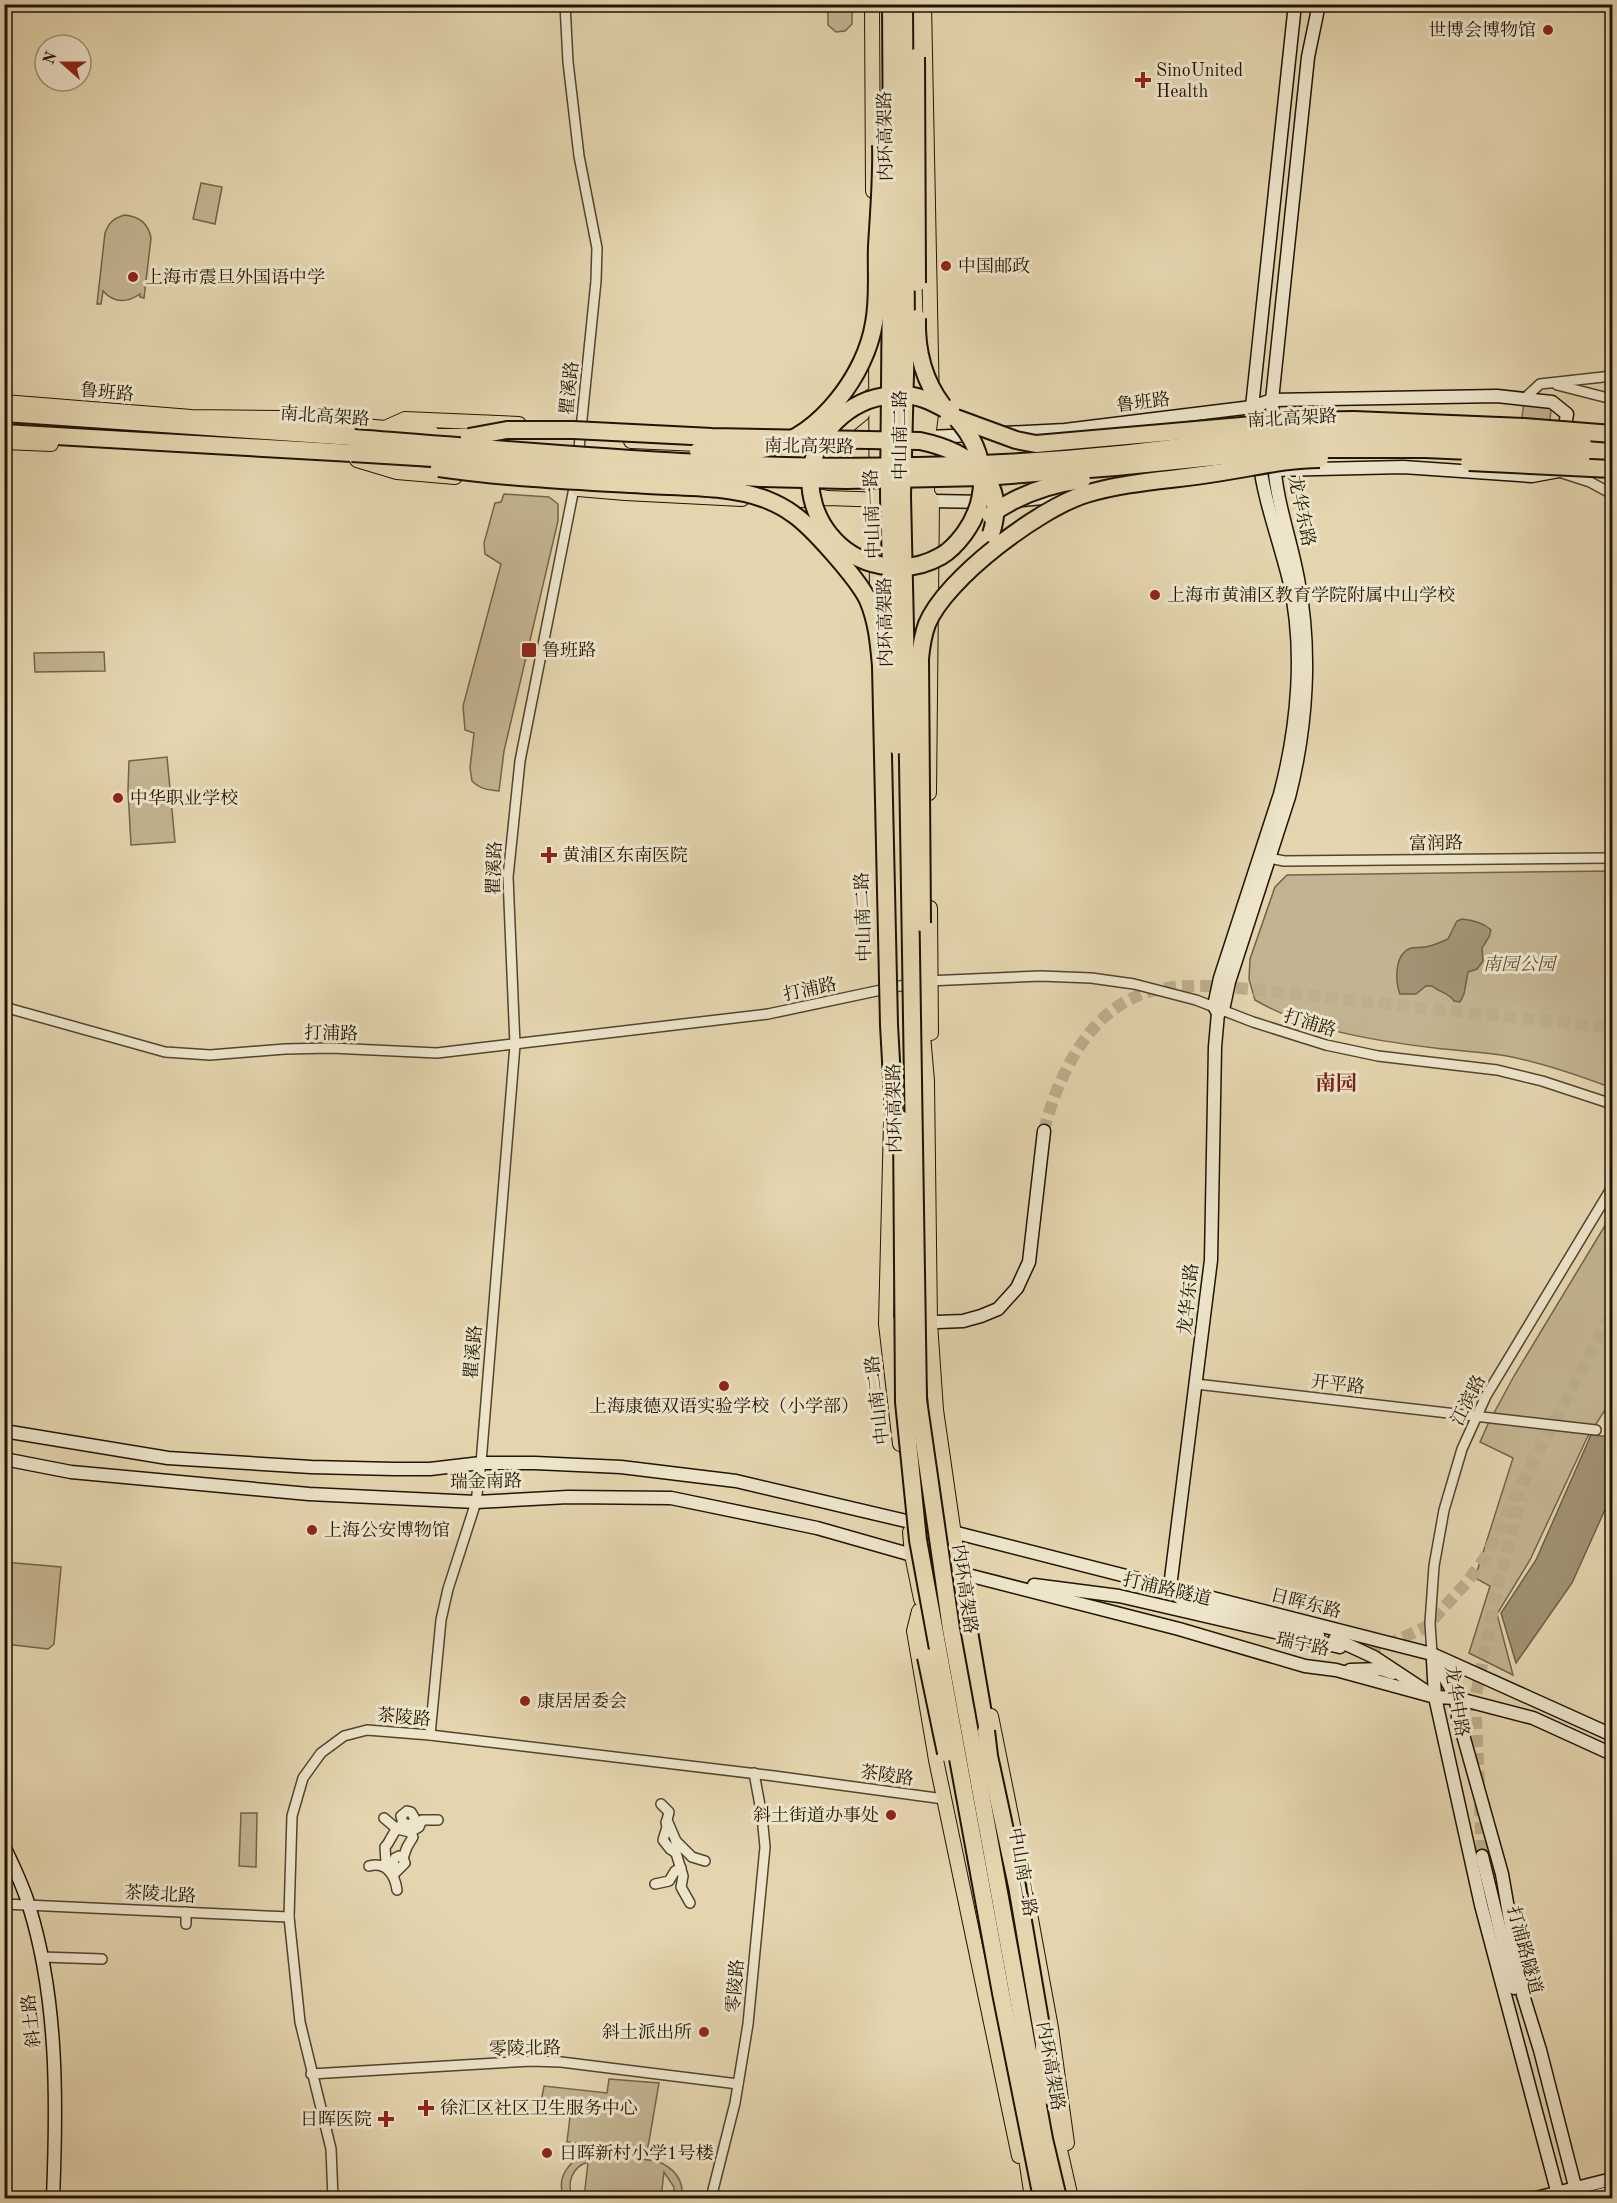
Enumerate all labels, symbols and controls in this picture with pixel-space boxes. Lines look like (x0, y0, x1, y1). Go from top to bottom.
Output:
place label: 世博会博物馆 (1428, 20, 1536, 40)
marker: 世博会博物馆 (1541, 23, 1555, 37)
north arrow (33, 33, 93, 93)
text: N (41, 49, 61, 67)
place label: SinoUnited Health (1156, 62, 1243, 101)
marker: SinoUnited Health (1134, 71, 1152, 89)
street label: 内环高架路 (874, 91, 896, 181)
place label: 中国邮政 (958, 256, 1030, 276)
marker: 中国邮政 (939, 259, 953, 273)
place label: 上海市震旦外国语中学 (145, 267, 325, 287)
marker: 上海市震旦外国语中学 (126, 270, 140, 284)
street label: 瞿溪路 (556, 360, 582, 416)
street label: 鲁班路 (79, 380, 135, 404)
street label: 鲁班路 (1115, 389, 1171, 415)
street label: 中山南二路 (890, 390, 910, 480)
street label: 南北高架路 (279, 403, 371, 429)
street label: 南北高架路 (1247, 406, 1337, 430)
street label: 南北高架路 (764, 435, 854, 457)
street label: 中山南一路 (860, 469, 884, 559)
street label: 龙华东路 (1285, 474, 1319, 548)
street label: 内环高架路 (874, 577, 896, 667)
place label: 上海市黄浦区教育学院附属中山学校 (1167, 585, 1455, 605)
marker: 上海市黄浦区教育学院附属中山学校 (1148, 588, 1162, 602)
place label: 鲁班路 (542, 640, 596, 660)
marker: 鲁班路 (520, 641, 538, 659)
place label: 中华职业学校 (130, 788, 238, 808)
marker: 中华职业学校 (111, 791, 125, 805)
street label: 富润路 (1409, 833, 1463, 853)
street label: 瞿溪路 (483, 841, 505, 895)
place label: 黄浦区东南医院 (562, 845, 688, 865)
marker: 黄浦区东南医院 (540, 846, 558, 864)
street label: 中山南二路 (851, 872, 875, 962)
park label: 南园公园 (1483, 954, 1558, 974)
street label: 打浦路 (782, 974, 838, 1004)
street label: 打浦路 (1281, 1006, 1339, 1040)
street label: 打浦路 (304, 1023, 358, 1043)
street label: 内环高架路 (883, 1063, 905, 1153)
district label: 南园 (1315, 1072, 1357, 1095)
street label: 龙华东路 (1174, 1262, 1202, 1336)
street label: 瞿溪路 (461, 1324, 485, 1380)
street label: 中山南二路 (862, 1354, 892, 1446)
street label: 开平路 (1310, 1371, 1366, 1397)
street label: 江滨路 (1447, 1371, 1489, 1429)
marker: 上海康德双语实验学校（小学部） (717, 1379, 731, 1393)
place label: 上海康德双语实验学校（小学部） (589, 1396, 859, 1416)
street label: 瑞金南路 (450, 1470, 522, 1492)
place label: 上海公安博物馆 (324, 1520, 450, 1540)
marker: 上海公安博物馆 (305, 1523, 319, 1537)
street label: 内环高架路 (949, 1543, 981, 1635)
street label: 打浦路隧道 (1121, 1569, 1213, 1609)
street label: 日晖东路 (1269, 1585, 1343, 1621)
street label: 瑞宁路 (1275, 1629, 1331, 1659)
street label: 龙华中路 (1441, 1664, 1473, 1738)
place label: 康居居委会 (537, 1691, 627, 1711)
marker: 康居居委会 (518, 1694, 532, 1708)
street label: 茶陵路 (376, 1705, 432, 1729)
street label: 茶陵路 (859, 1761, 915, 1789)
place label: 斜土街道办事处 (753, 1805, 879, 1825)
marker: 斜土街道办事处 (884, 1808, 898, 1822)
street label: 中山南二路 (1005, 1826, 1041, 1918)
street label: 茶陵北路 (124, 1882, 196, 1906)
street label: 打浦路隧道 (1504, 1904, 1546, 1996)
street label: 零陵路 (723, 1958, 747, 2014)
street label: 斜土路 (18, 1993, 44, 2049)
street label: 内环高架路 (1033, 2020, 1069, 2112)
place label: 斜土派出所 (602, 2022, 692, 2042)
marker: 斜土派出所 (697, 2025, 711, 2039)
street label: 零陵北路 (489, 2037, 561, 2059)
place label: 徐汇区社区卫生服务中心 (440, 2098, 638, 2118)
marker: 徐汇区社区卫生服务中心 (417, 2099, 435, 2117)
place label: 日晖医院 (300, 2109, 372, 2129)
marker: 日晖医院 (377, 2110, 395, 2128)
place label: 日晖新村小学1号楼 (559, 2143, 713, 2163)
marker: 日晖新村小学1号楼 (540, 2146, 554, 2160)

